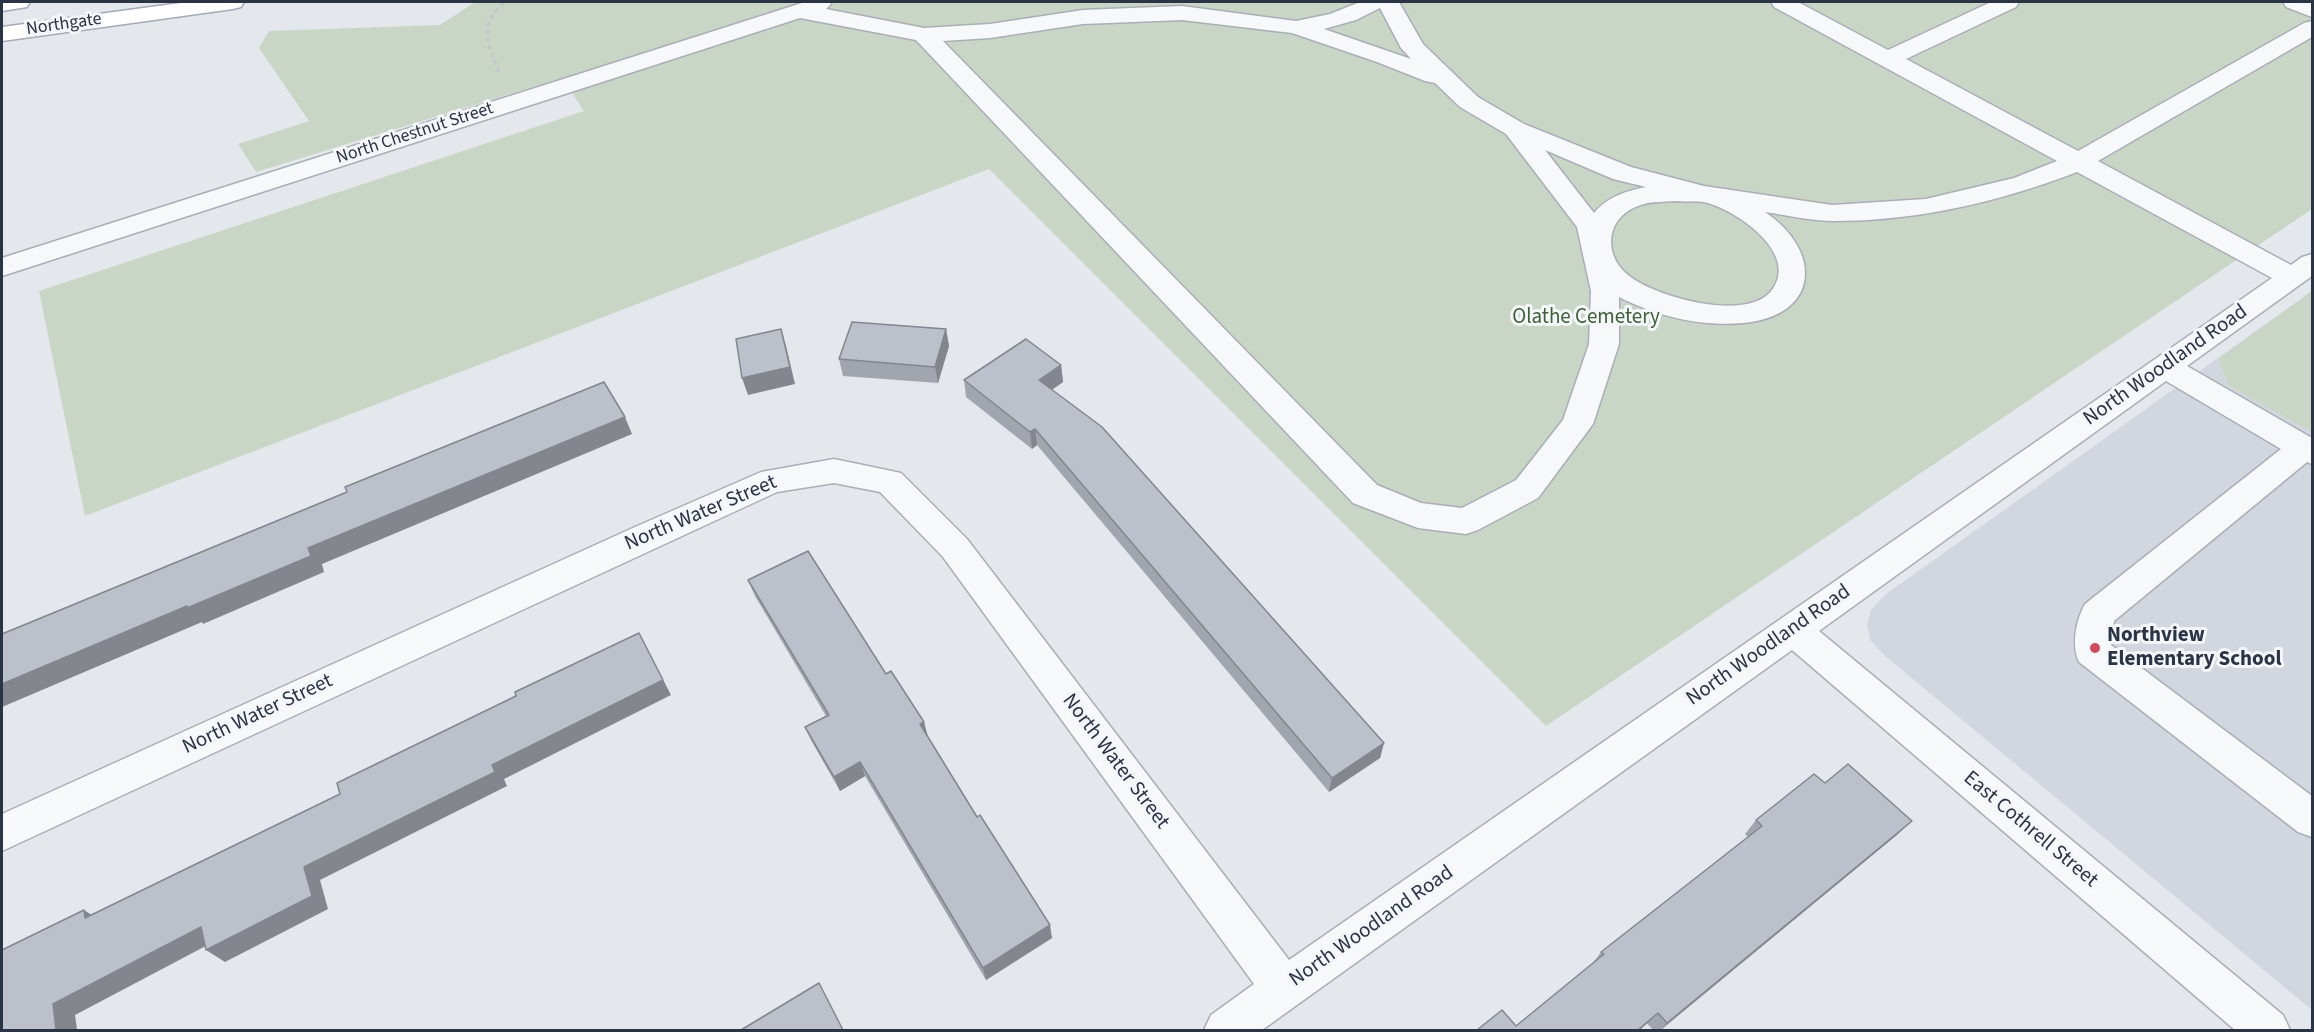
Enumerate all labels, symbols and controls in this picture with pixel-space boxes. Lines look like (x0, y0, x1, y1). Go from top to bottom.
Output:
street label: Northgate (25, 9, 103, 41)
street label: North Chestnut Street (334, 98, 496, 170)
street label: North Woodland Road (2079, 300, 2253, 432)
park label: Olathe Cemetery (1512, 305, 1660, 331)
street label: North Water Street (621, 471, 781, 557)
street label: North Woodland Road (1682, 580, 1856, 712)
place label: Northview Elementary School (2107, 623, 2281, 673)
marker: Northview Elementary School (2088, 641, 2102, 655)
street label: North Water Street (179, 669, 337, 761)
street label: North Water Street (1056, 689, 1174, 835)
street label: East Cothrell Street (1958, 766, 2102, 894)
street label: North Woodland Road (1285, 861, 1459, 993)

